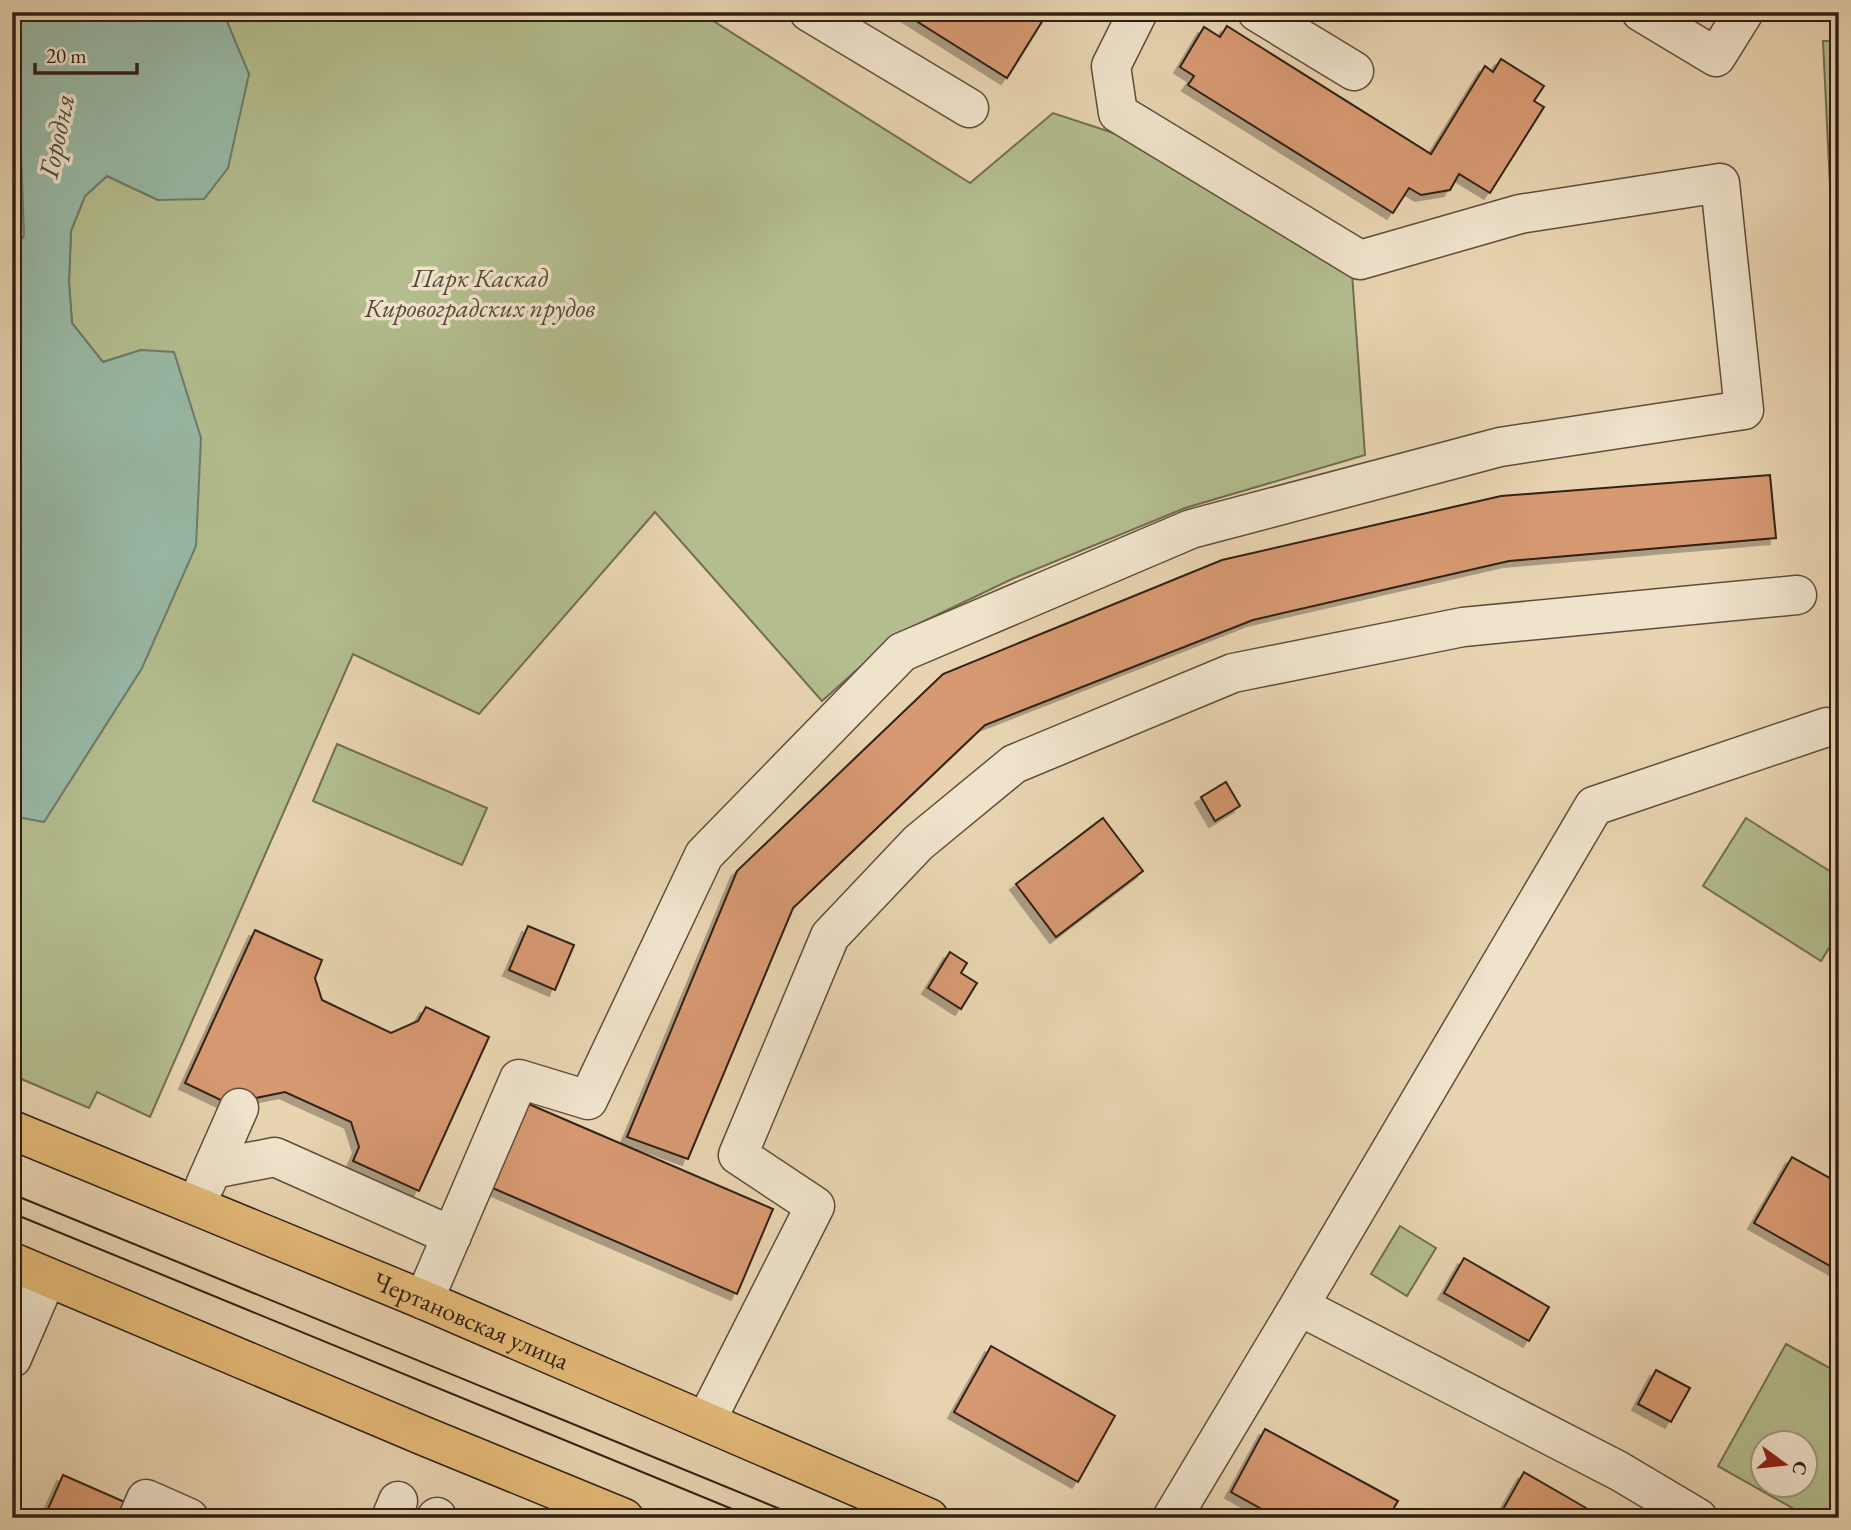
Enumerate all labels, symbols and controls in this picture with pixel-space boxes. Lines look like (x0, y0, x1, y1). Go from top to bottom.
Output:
scale bar (35, 32, 136, 76)
text: 20 m (46, 42, 87, 69)
water label: Городня (29, 91, 82, 182)
park label: Парк Каскад Кировоградских прудов (364, 261, 595, 325)
street label: Чертановская улица (368, 1264, 575, 1378)
north arrow (1750, 1428, 1820, 1498)
text: С (1786, 1459, 1814, 1478)

